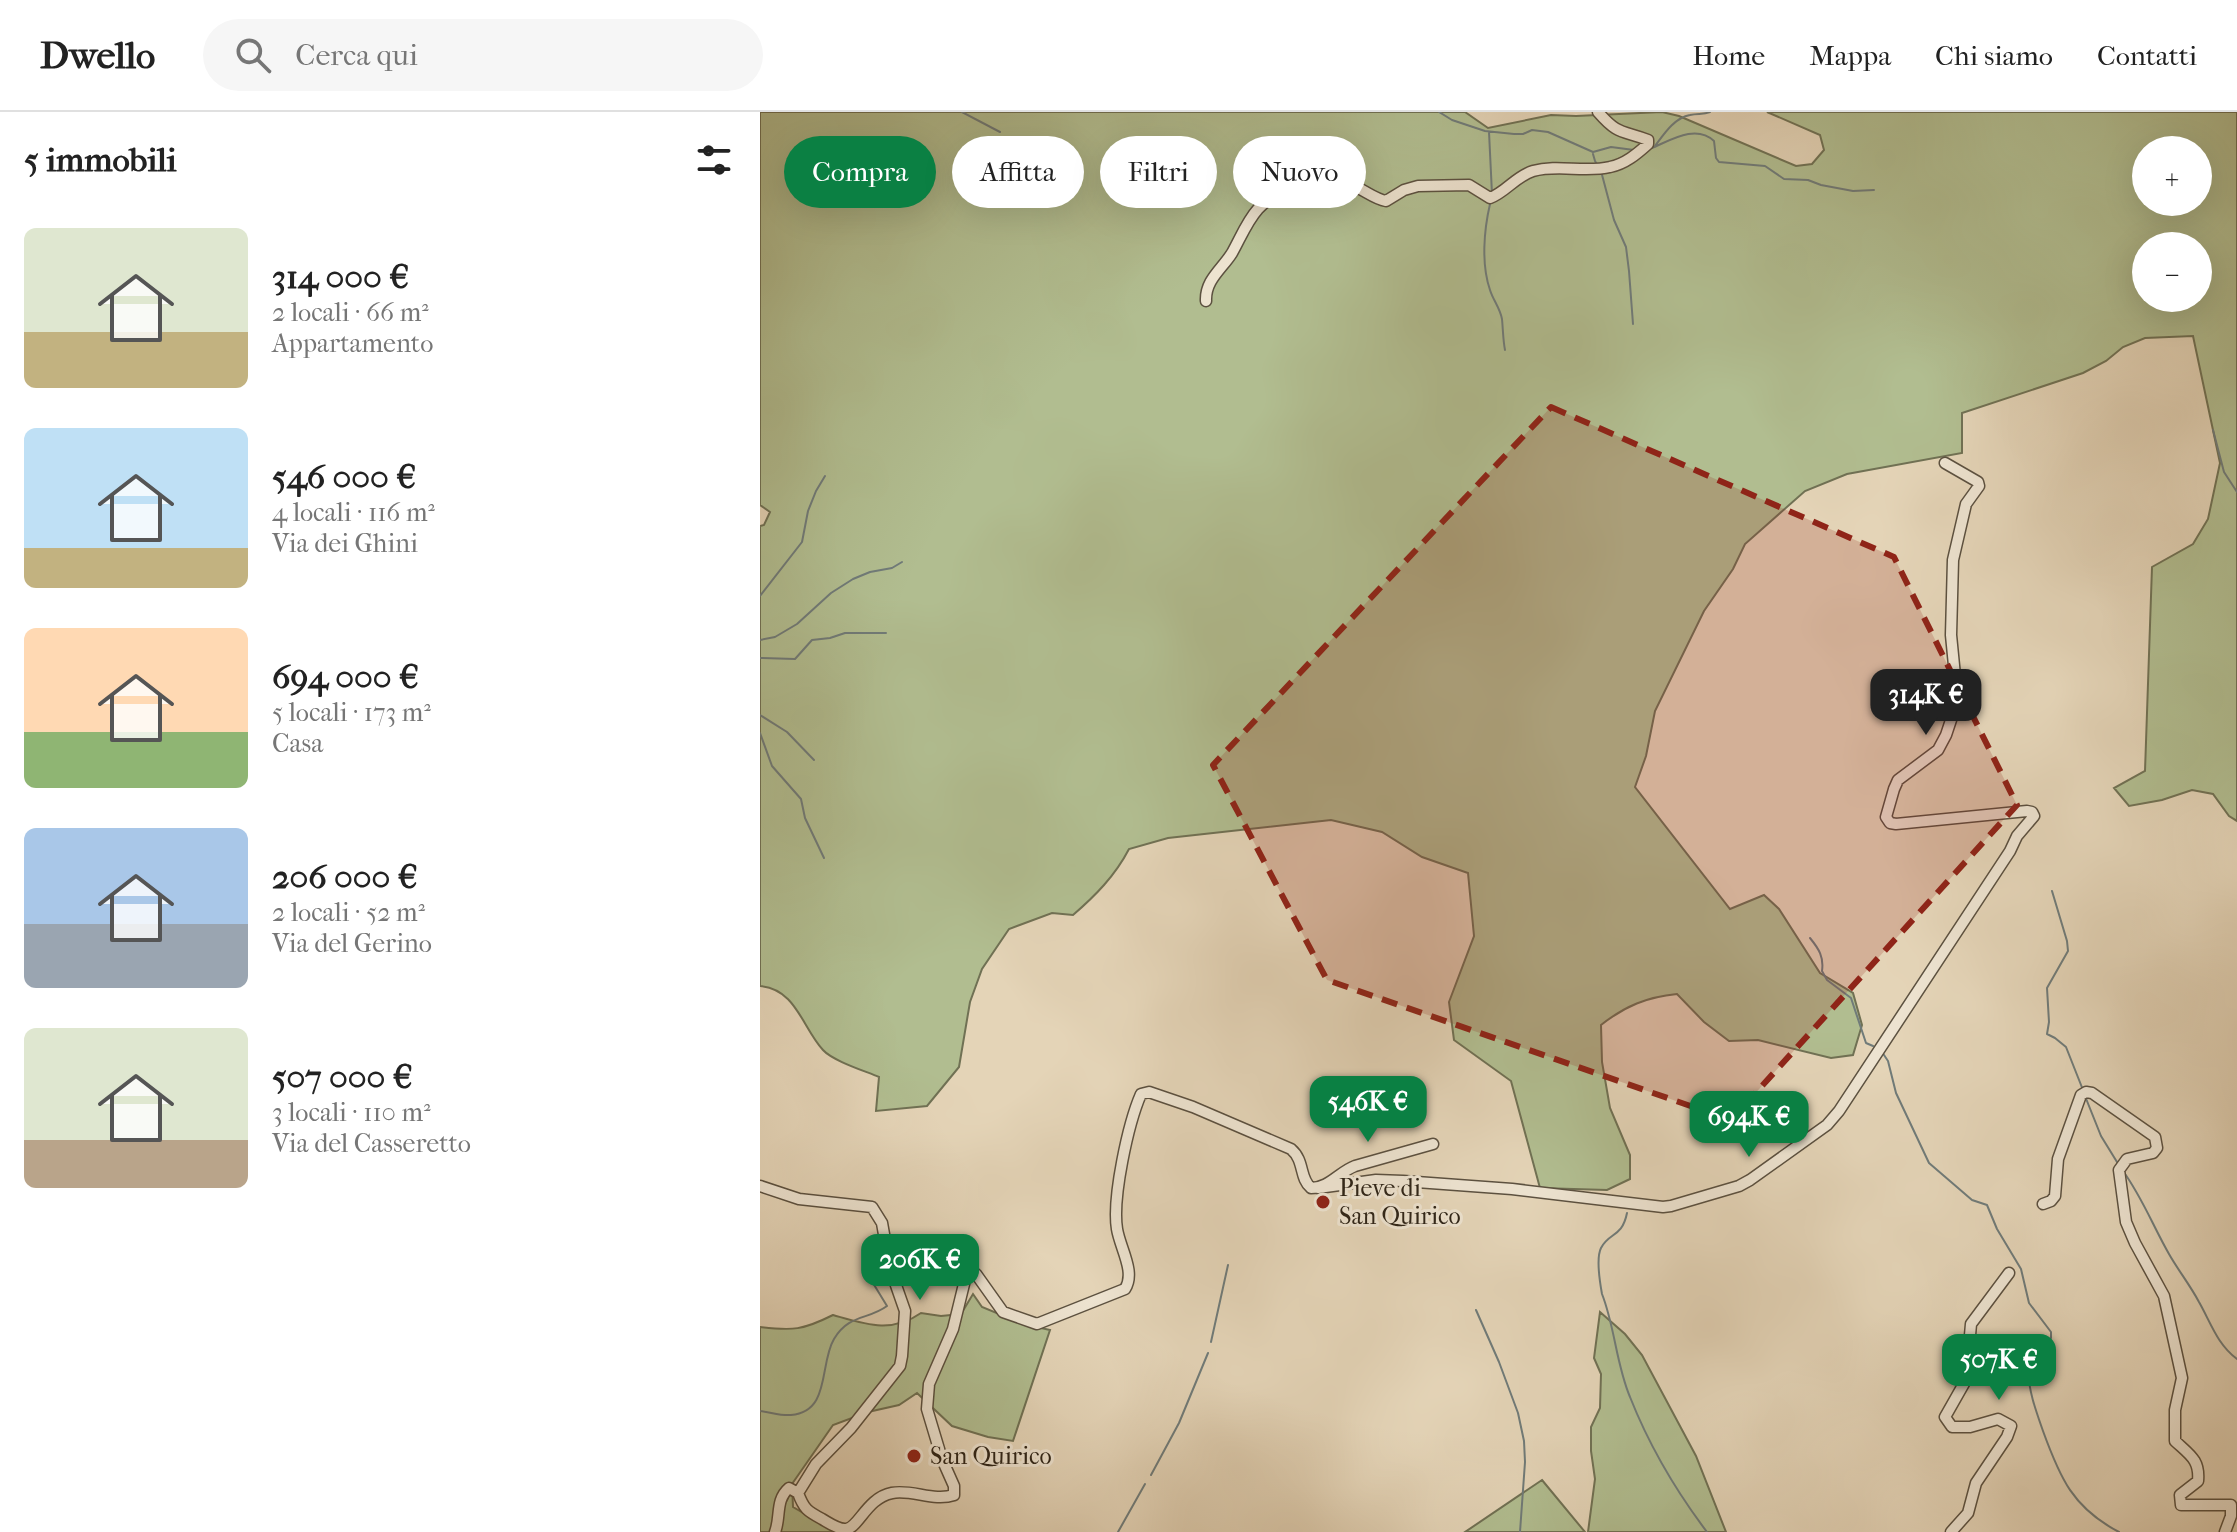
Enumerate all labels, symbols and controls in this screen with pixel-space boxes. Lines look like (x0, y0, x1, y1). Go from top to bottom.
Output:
search box (203, 19, 763, 91)
text: Dwello (40, 33, 155, 78)
icon: search (231, 33, 275, 77)
text: Cerca qui (295, 38, 418, 73)
text: Home (1692, 39, 1765, 72)
text: Mappa (1809, 39, 1891, 72)
text: Chi siamo (1935, 39, 2053, 72)
text: Contatti (2097, 39, 2197, 72)
chip: Compra (784, 136, 936, 208)
chip: Affitta (952, 136, 1084, 208)
chip: Filtri (1100, 136, 1217, 208)
chip: Nuovo (1233, 136, 1366, 208)
map controls (2132, 136, 2212, 312)
button: + (2132, 136, 2212, 216)
icon: filters (692, 138, 736, 182)
text: 5 immobili (24, 140, 177, 180)
button: − (2132, 232, 2212, 312)
text: 314 000 € (272, 257, 409, 297)
icon: home (88, 260, 184, 356)
text: 2 locali · 66 m² (272, 297, 429, 328)
text: Appartamento (272, 328, 433, 359)
text: 546 000 € (272, 457, 416, 497)
icon: home (88, 460, 184, 556)
text: 4 locali · 116 m² (272, 497, 435, 528)
text: Via dei Ghini (272, 528, 418, 559)
text: 694 000 € (272, 657, 419, 697)
icon: home (88, 660, 184, 756)
pin: 314K € (1861, 669, 1991, 737)
text: 314K € (1888, 679, 1964, 710)
text: 5 locali · 173 m² (272, 697, 431, 728)
text: Casa (272, 728, 323, 759)
text: 206 000 € (272, 857, 418, 897)
icon: home (88, 860, 184, 956)
text: 2 locali · 52 m² (272, 897, 425, 928)
text: Via del Gerino (272, 928, 432, 959)
text: 507 000 € (272, 1057, 413, 1097)
icon: home (88, 1060, 184, 1156)
pin: 546K € (1303, 1076, 1433, 1144)
text: 546K € (1328, 1086, 1408, 1117)
pin: 694K € (1684, 1091, 1814, 1159)
text: 3 locali · 110 m² (272, 1097, 430, 1128)
text: 694K € (1708, 1101, 1790, 1132)
text: Via del Casseretto (272, 1128, 471, 1159)
place label: Pieve di San Quirico (1339, 1174, 1461, 1230)
marker: Pieve di San Quirico (1314, 1193, 1332, 1211)
pin: 206K € (855, 1234, 985, 1302)
text: 206K € (879, 1244, 961, 1275)
pin: 507K € (1934, 1334, 2064, 1402)
text: 507K € (1960, 1344, 2038, 1375)
place label: San Quirico (930, 1442, 1052, 1470)
marker: San Quirico (905, 1447, 923, 1465)

